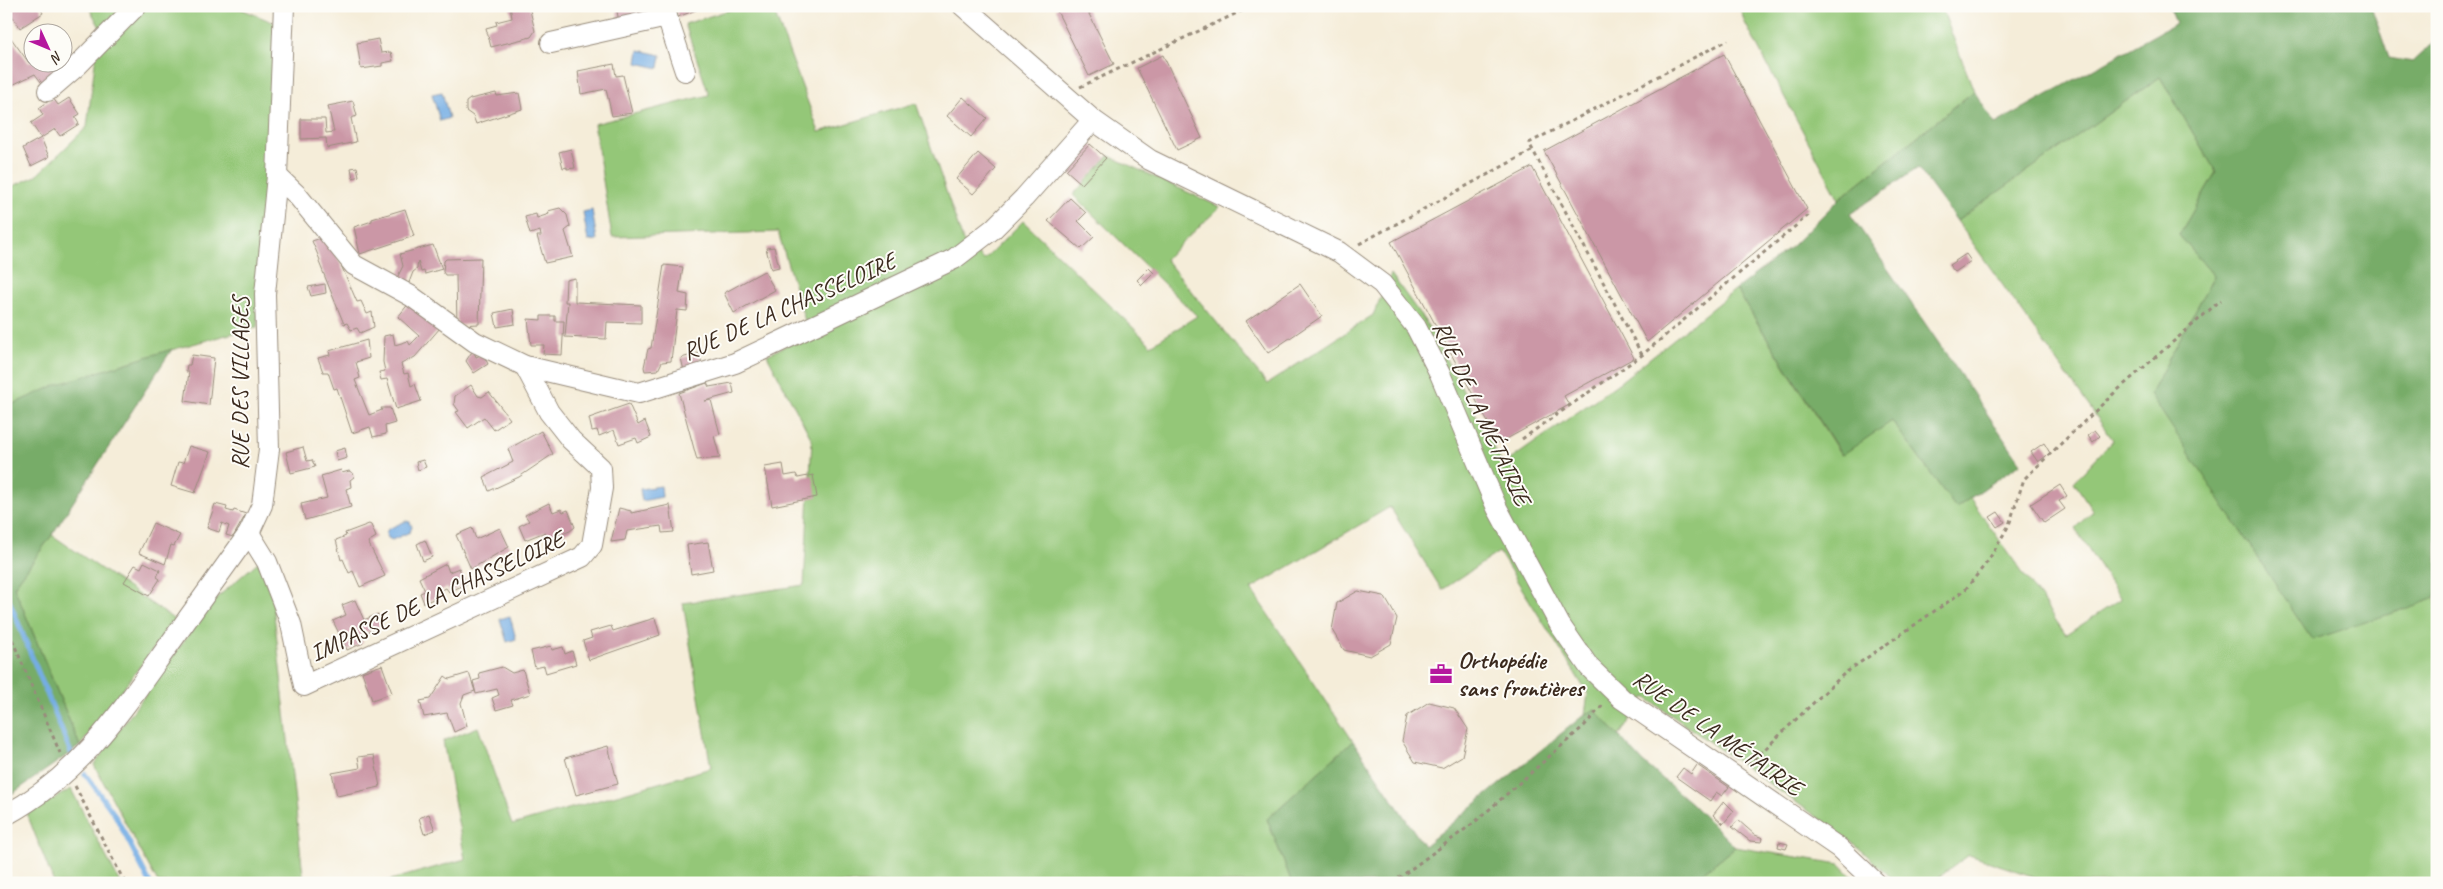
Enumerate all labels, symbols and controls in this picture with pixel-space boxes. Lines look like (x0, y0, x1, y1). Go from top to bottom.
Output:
north arrow (22, 22, 72, 72)
text: N (46, 48, 66, 67)
street label: RUE DE LA CHASSELOIRE (678, 244, 903, 367)
street label: RUE DES VILLAGES (225, 293, 255, 470)
street label: RUE DE LA MÉTAIRIE (1426, 316, 1539, 513)
street label: IMPASSE DE LA CHASSELOIRE (305, 522, 572, 668)
place label: Orthopédie sans frontières (1458, 645, 1586, 703)
office icon: Orthopédie sans frontières (1428, 661, 1454, 687)
street label: RUE DE LA MÉTAIRIE (1628, 663, 1811, 804)

